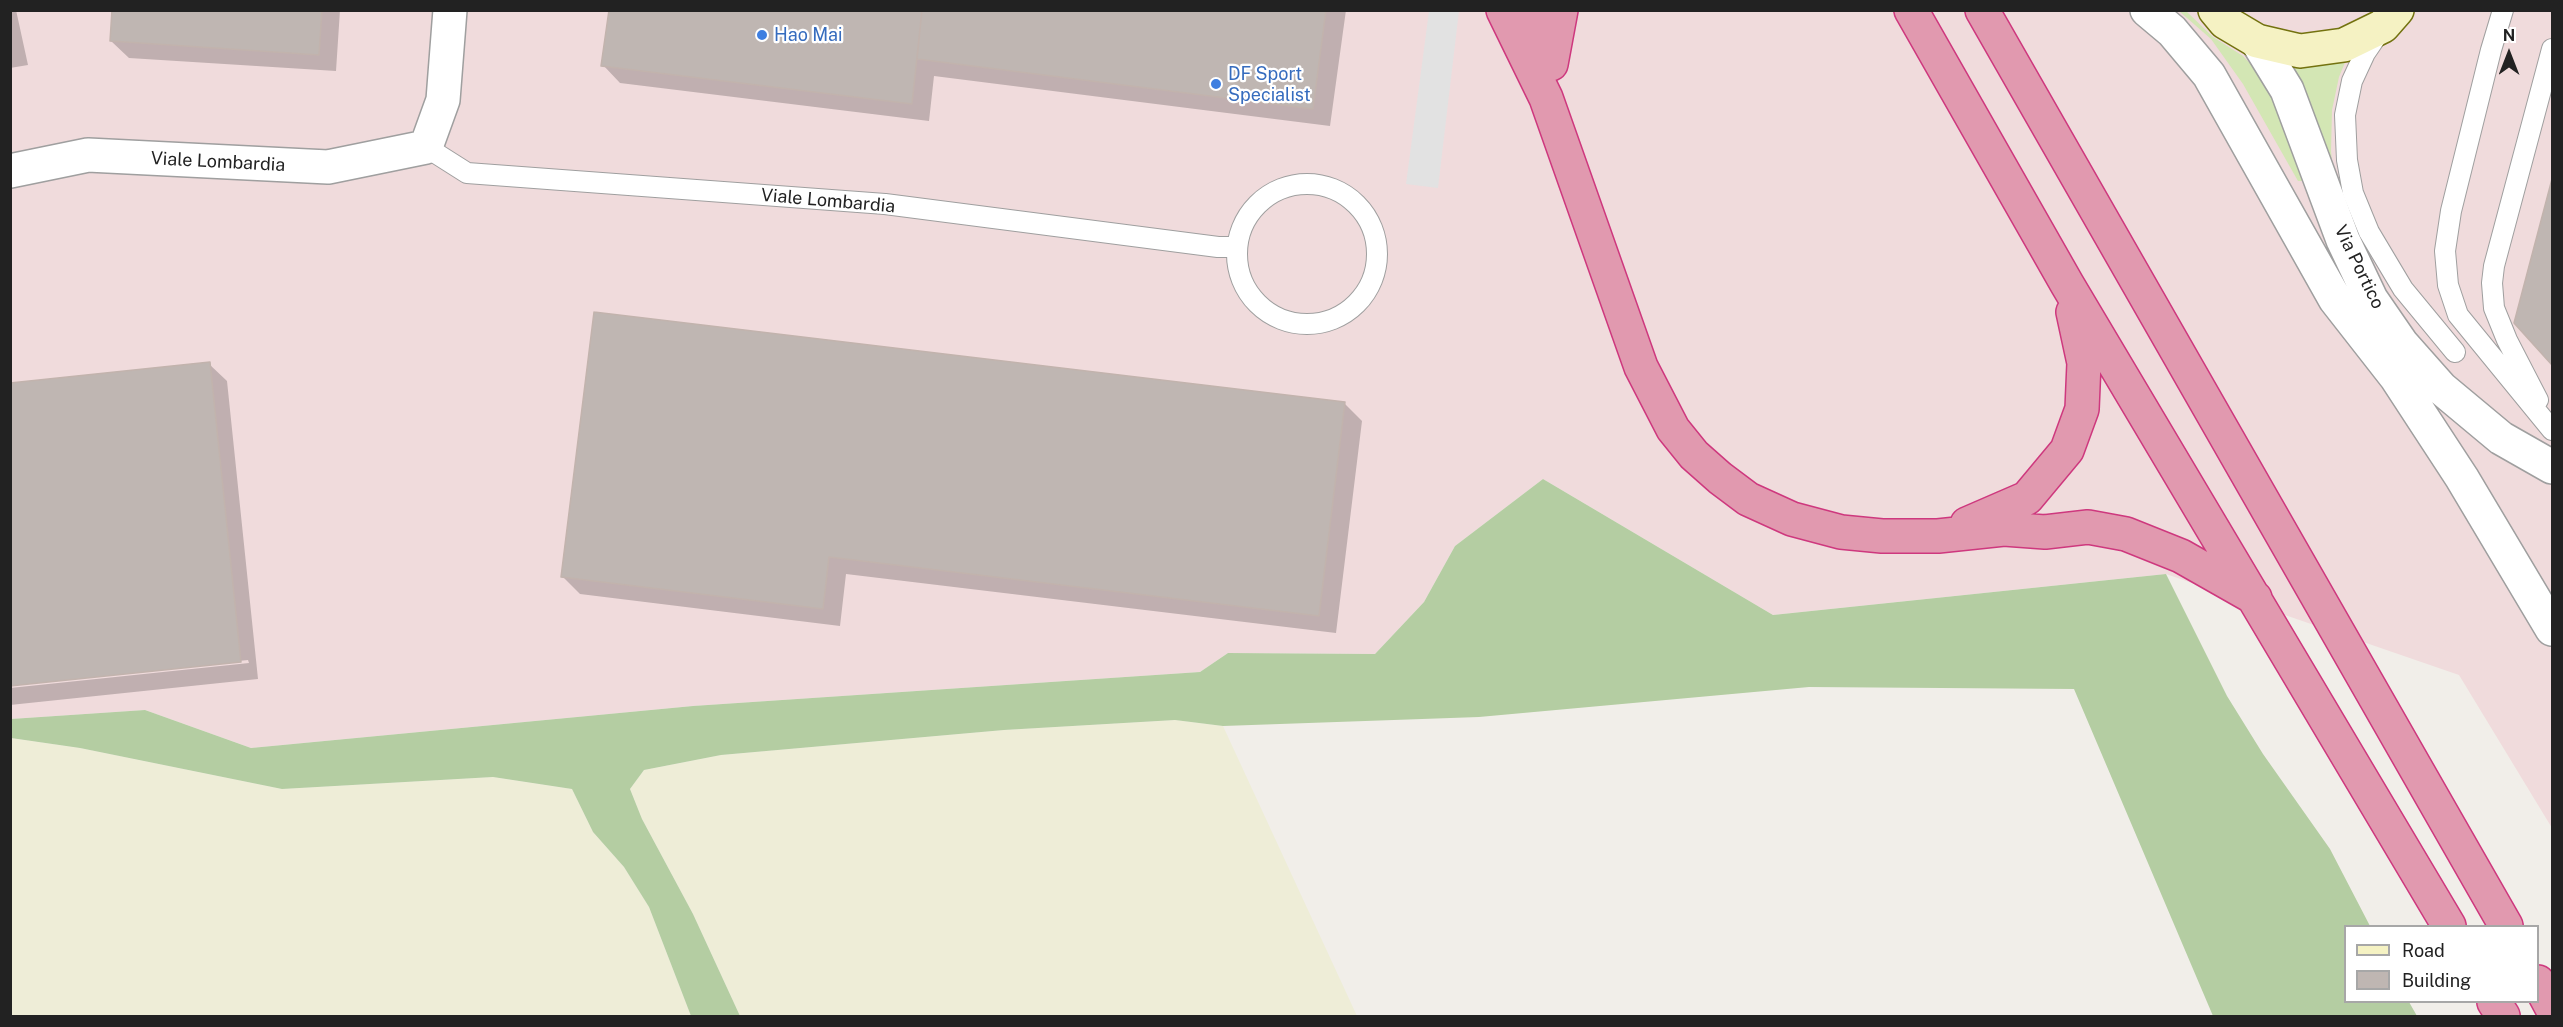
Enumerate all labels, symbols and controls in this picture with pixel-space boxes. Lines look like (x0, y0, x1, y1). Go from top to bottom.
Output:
place label: Hao Mai (774, 24, 843, 46)
north arrow (2479, 24, 2539, 84)
text: N (2503, 26, 2515, 45)
marker: Hao Mai (755, 28, 769, 42)
place label: DF Sport Specialist (1228, 63, 1311, 106)
marker: DF Sport Specialist (1209, 77, 1223, 91)
street label: Viale Lombardia (150, 148, 286, 176)
street label: Viale Lombardia (760, 184, 896, 218)
street label: Via Portico (2329, 222, 2389, 312)
legend (2344, 925, 2539, 1003)
text: Road (2402, 940, 2445, 961)
text: Building (2402, 970, 2471, 991)

